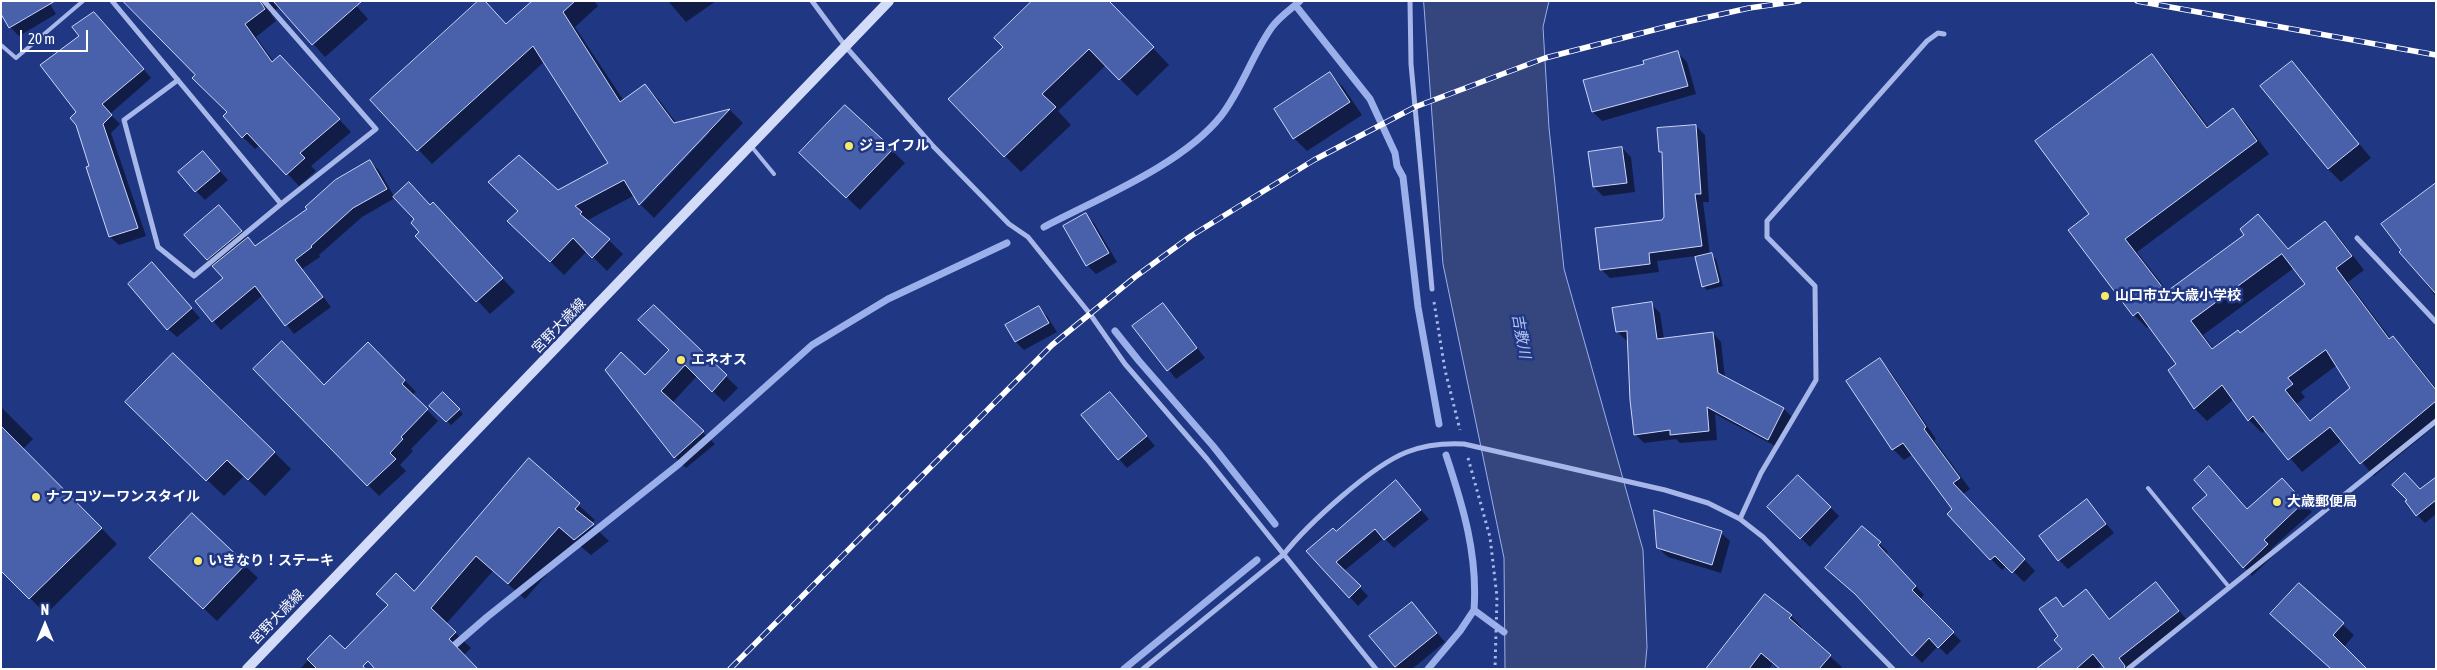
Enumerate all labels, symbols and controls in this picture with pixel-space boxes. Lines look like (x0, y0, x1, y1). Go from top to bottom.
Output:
scale bar (22, 20, 90, 52)
text: 20 m (28, 30, 55, 47)
place label: ジョイフル (859, 138, 929, 154)
marker: ジョイフル (843, 140, 855, 152)
place label: 山口市立大歳小学校 (2115, 288, 2241, 304)
marker: 山口市立大歳小学校 (2099, 290, 2111, 302)
street label: 宮野大歳線 (529, 295, 589, 357)
water label: 吉敷川 (1508, 312, 1534, 360)
place label: エネオス (691, 352, 747, 368)
marker: エネオス (675, 354, 687, 366)
place label: ナフコツーワンスタイル (46, 489, 200, 505)
marker: ナフコツーワンスタイル (30, 491, 42, 503)
place label: 大歳郵便局 (2287, 494, 2357, 510)
marker: 大歳郵便局 (2271, 496, 2283, 508)
place label: いきなり！ステーキ (208, 553, 334, 569)
marker: いきなり！ステーキ (192, 555, 204, 567)
street label: 宮野大歳線 (247, 586, 307, 648)
north arrow (20, 600, 70, 650)
text: N (41, 602, 49, 618)

